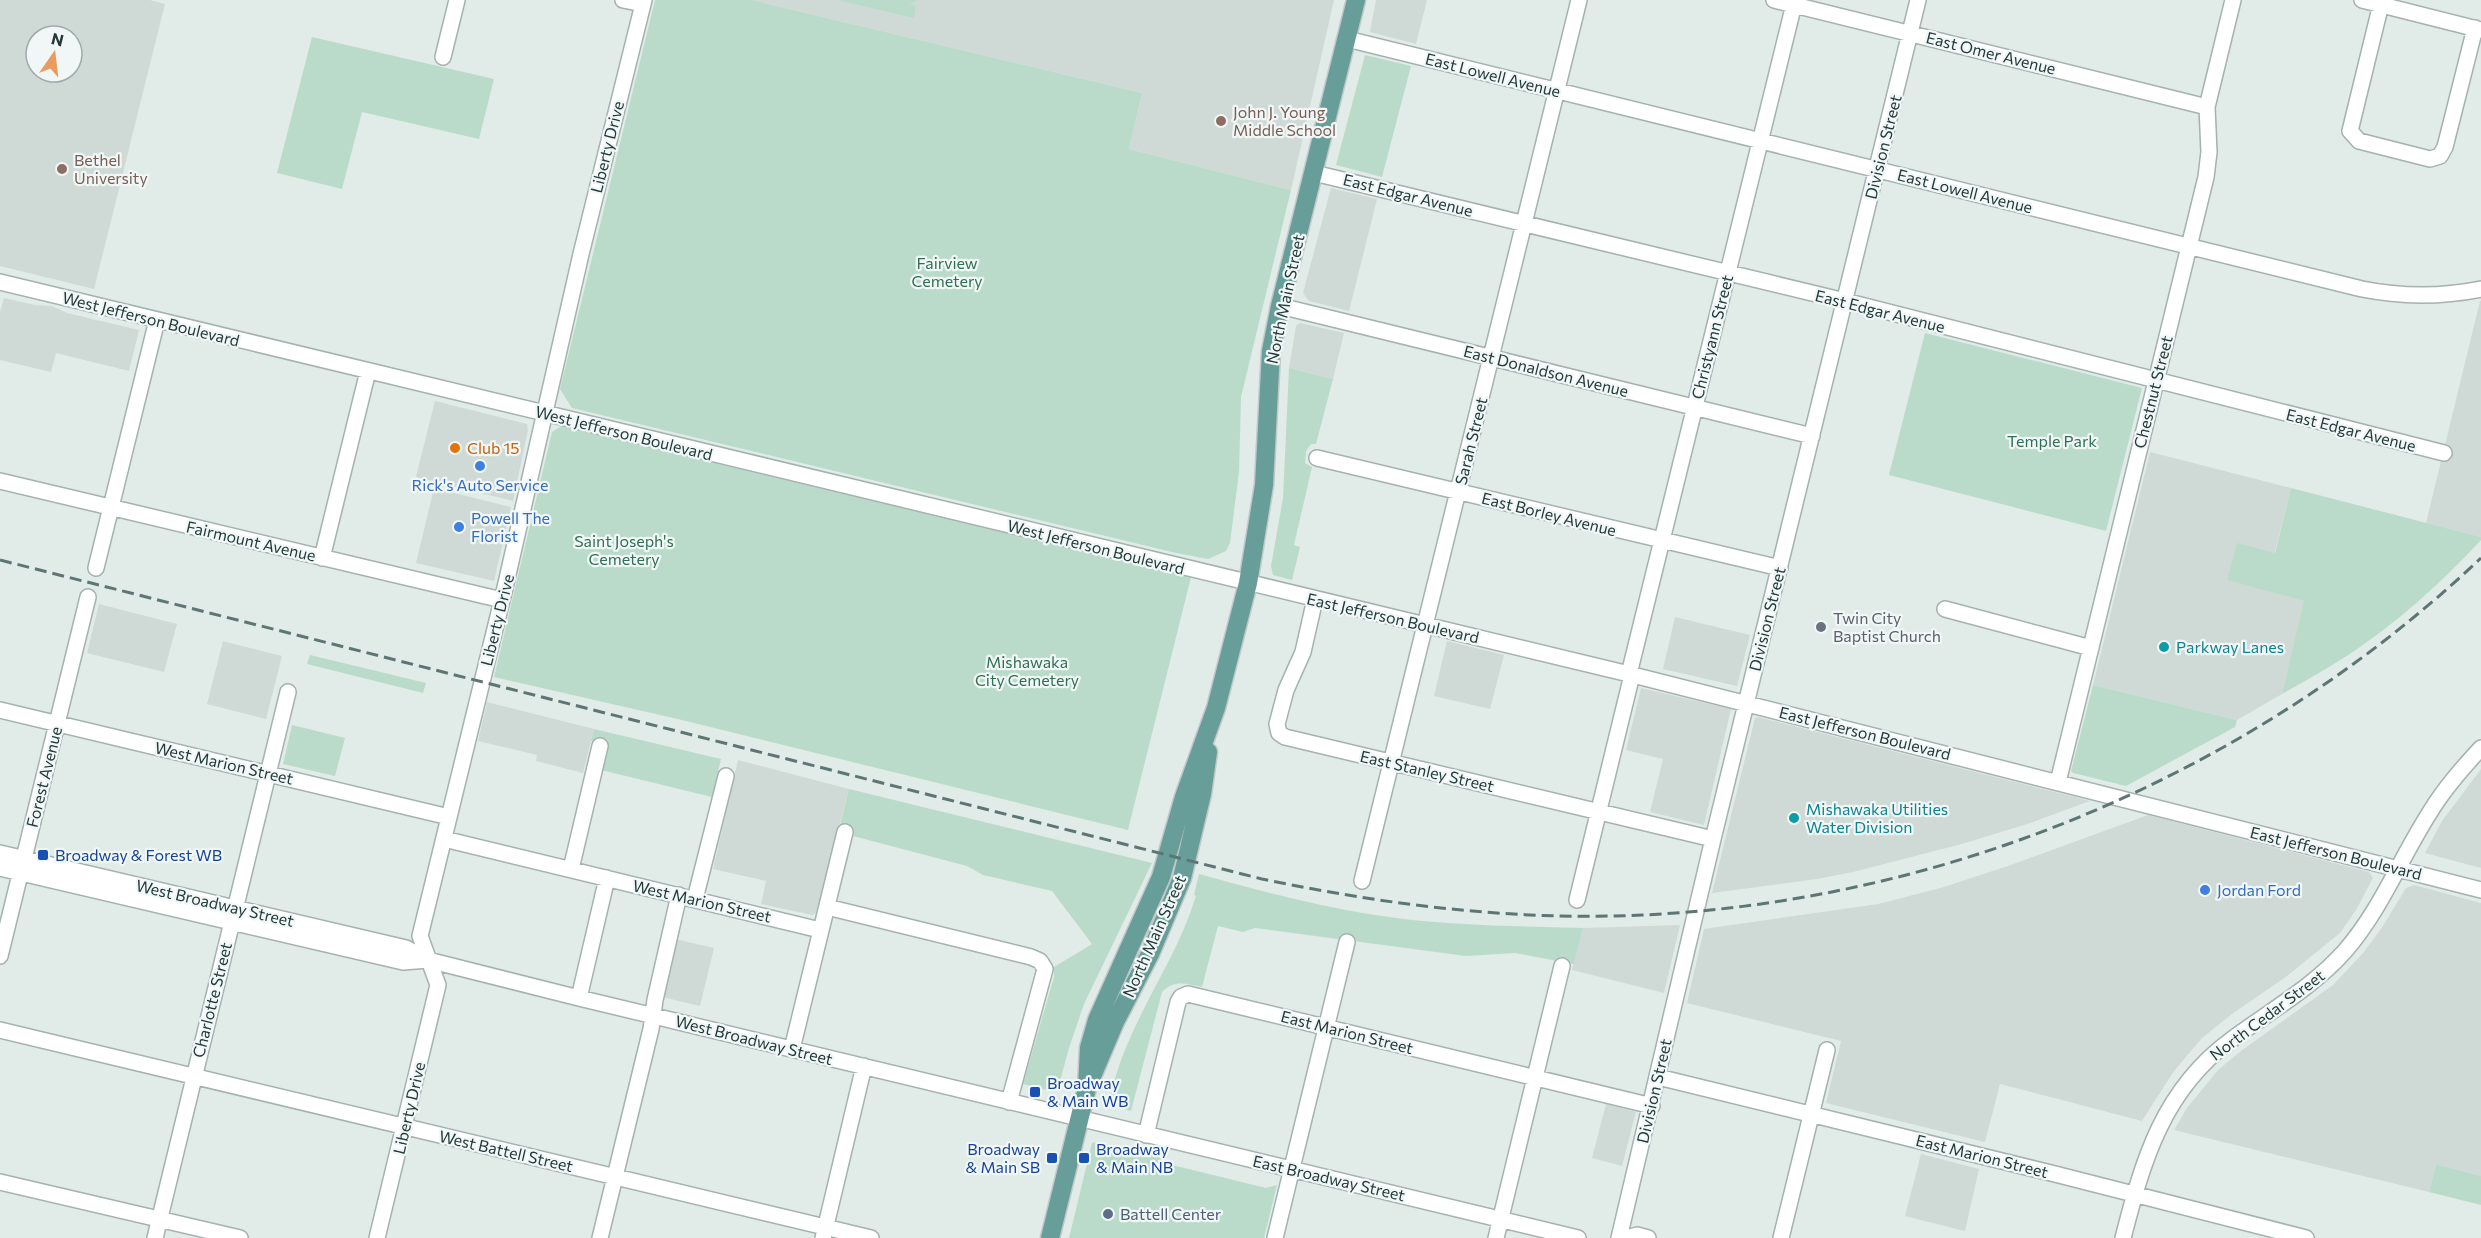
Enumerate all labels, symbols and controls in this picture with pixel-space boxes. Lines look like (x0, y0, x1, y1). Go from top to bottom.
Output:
north arrow (24, 24, 84, 84)
street label: East Omer Avenue (1924, 27, 2058, 78)
text: N (50, 28, 66, 50)
street label: East Lowell Avenue (1424, 49, 1563, 101)
street label: Division Street (1860, 92, 1905, 201)
street label: Liberty Drive (586, 99, 627, 195)
place label: John J. Young Middle School (1233, 102, 1336, 139)
marker: John J. Young Middle School (1214, 114, 1228, 128)
place label: Bethel University (74, 150, 148, 187)
marker: Bethel University (55, 162, 69, 176)
street label: East Lowell Avenue (1896, 165, 2035, 217)
street label: East Edgar Avenue (1341, 169, 1475, 220)
street label: North Main Street (1262, 232, 1308, 365)
park label: Fairview Cemetery (911, 253, 983, 290)
street label: Christyann Street (1687, 272, 1736, 401)
street label: East Edgar Avenue (1813, 285, 1947, 336)
street label: West Jefferson Boulevard (61, 287, 242, 350)
street label: Chestnut Street (2129, 333, 2176, 450)
street label: East Donaldson Avenue (1462, 341, 1631, 400)
street label: Sarah Street (1450, 395, 1491, 487)
street label: West Jefferson Boulevard (534, 401, 715, 464)
street label: East Edgar Avenue (2284, 404, 2418, 455)
park label: Temple Park (2007, 431, 2097, 450)
place label: Club 15 (467, 438, 520, 457)
marker: Club 15 (448, 441, 462, 455)
marker: Rick's Auto Service (473, 459, 487, 473)
place label: Rick's Auto Service (412, 475, 548, 494)
street label: East Borley Avenue (1480, 488, 1618, 539)
place label: Powell The Florist (471, 508, 550, 545)
street label: West Jefferson Boulevard (1006, 515, 1187, 578)
street label: Fairmount Avenue (185, 516, 318, 565)
marker: Powell The Florist (452, 520, 466, 534)
park label: Saint Joseph's Cemetery (574, 531, 674, 568)
street label: Division Street (1744, 564, 1789, 673)
street label: Liberty Drive (476, 572, 517, 668)
street label: East Jefferson Boulevard (1305, 588, 1481, 647)
place label: Twin City Baptist Church (1833, 608, 1941, 645)
marker: Twin City Baptist Church (1814, 620, 1828, 634)
place label: Parkway Lanes (2176, 637, 2284, 656)
marker: Parkway Lanes (2157, 640, 2171, 654)
park label: Mishawaka City Cemetery (975, 652, 1079, 689)
street label: East Jefferson Boulevard (1777, 702, 1953, 763)
street label: Forest Avenue (22, 725, 65, 829)
street label: West Marion Street (153, 737, 296, 788)
street label: East Stanley Street (1358, 746, 1496, 795)
place label: Mishawaka Utilities Water Division (1806, 799, 1948, 836)
marker: Mishawaka Utilities Water Division (1787, 811, 1801, 825)
street label: East Jefferson Boulevard (2248, 822, 2424, 883)
place label: Broadway & Forest WB (55, 845, 222, 864)
marker: Broadway & Forest WB (36, 848, 50, 862)
street label: North Main Street (1118, 871, 1189, 1000)
street label: West Broadway Street (134, 875, 296, 930)
street label: West Marion Street (631, 875, 774, 926)
place label: Jordan Ford (2217, 880, 2301, 899)
marker: Jordan Ford (2198, 883, 2212, 897)
street label: Charlotte Street (188, 940, 235, 1059)
street label: North Cedar Street (2206, 965, 2328, 1064)
street label: East Marion Street (1279, 1006, 1416, 1057)
street label: West Broadway Street (673, 1011, 835, 1068)
street label: Division Street (1632, 1036, 1675, 1145)
street label: Liberty Drive (389, 1060, 428, 1156)
place label: Broadway & Main WB (1047, 1073, 1128, 1110)
marker: Broadway & Main WB (1028, 1085, 1042, 1099)
street label: West Battell Street (437, 1126, 575, 1175)
street label: East Marion Street (1914, 1130, 2051, 1181)
place label: Broadway & Main SB (966, 1139, 1040, 1176)
place label: Broadway & Main NB (1096, 1139, 1173, 1176)
marker: Broadway & Main SB (1045, 1151, 1059, 1165)
marker: Broadway & Main NB (1077, 1151, 1091, 1165)
street label: East Broadway Street (1251, 1151, 1408, 1204)
place label: Battell Center (1120, 1204, 1222, 1223)
marker: Battell Center (1101, 1207, 1115, 1221)

